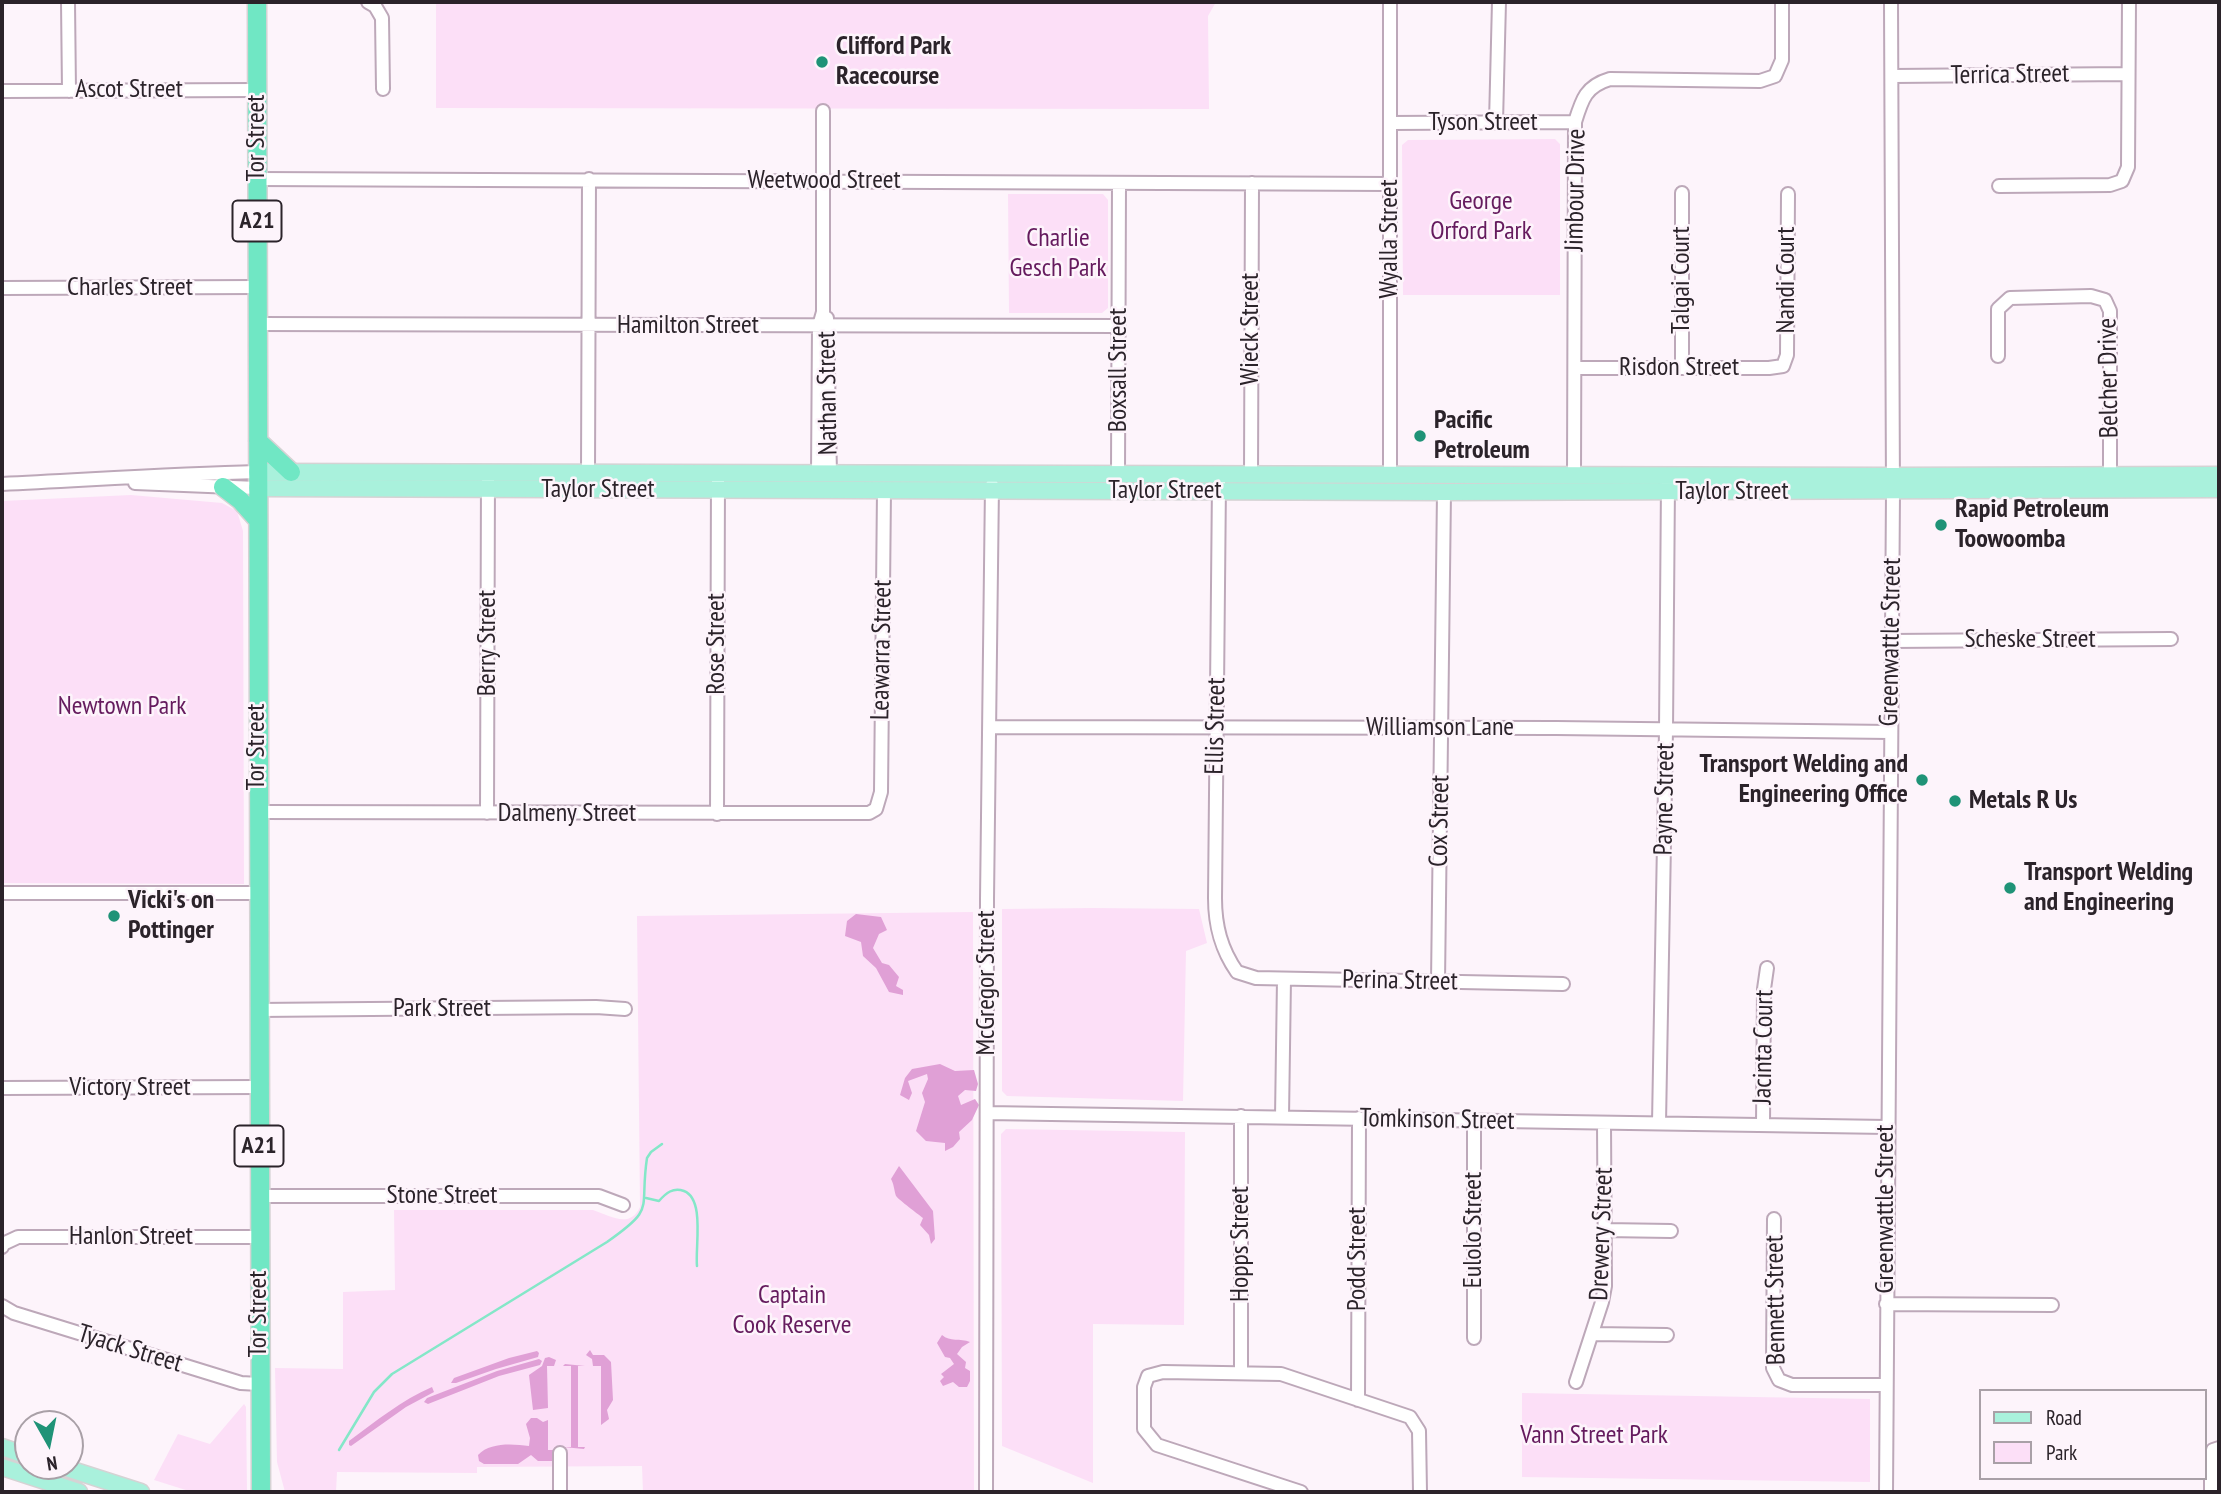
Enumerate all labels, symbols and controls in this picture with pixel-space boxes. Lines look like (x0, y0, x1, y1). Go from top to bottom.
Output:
place label: Clifford Park Racecourse (836, 31, 951, 92)
marker: Clifford Park Racecourse (814, 54, 830, 70)
street label: Terrica Street (1950, 58, 2070, 92)
street label: Ascot Street (75, 74, 183, 106)
street label: Tor Street (241, 95, 273, 181)
street label: Tyson Street (1428, 107, 1538, 139)
street label: Jimbour Drive (1559, 128, 1593, 252)
street label: Weetwood Street (747, 165, 901, 197)
street label: Wyalla Street (1374, 179, 1406, 299)
park label: George Orford Park (1430, 186, 1532, 248)
road number: A21 (232, 201, 282, 242)
park label: Charlie Gesch Park (1009, 223, 1107, 284)
street label: Talgai Court (1666, 226, 1698, 334)
street label: Nandi Court (1771, 227, 1803, 333)
street label: Charles Street (67, 272, 193, 304)
street label: Wieck Street (1235, 273, 1267, 385)
street label: Boxsall Street (1103, 308, 1135, 432)
street label: Hamilton Street (617, 310, 759, 342)
street label: Belcher Drive (2092, 318, 2126, 438)
street label: Nathan Street (811, 331, 845, 455)
street label: Risdon Street (1619, 352, 1739, 384)
place label: Pacific Petroleum (1434, 405, 1530, 466)
marker: Pacific Petroleum (1412, 428, 1428, 444)
street label: Taylor Street (541, 474, 655, 506)
street label: Taylor Street (1108, 475, 1222, 507)
street label: Taylor Street (1675, 476, 1789, 508)
place label: Rapid Petroleum Toowoomba (1955, 494, 2109, 556)
marker: Rapid Petroleum Toowoomba (1933, 517, 1949, 533)
street label: Greenwattle Street (1874, 557, 1908, 727)
street label: Leawarra Street (865, 579, 899, 721)
street label: Berry Street (472, 590, 504, 696)
street label: Rose Street (701, 593, 733, 695)
street label: Scheske Street (1964, 624, 2096, 656)
street label: Ellis Street (1200, 677, 1232, 775)
park label: Newtown Park (58, 691, 186, 723)
street label: Tor Street (241, 704, 273, 790)
street label: Williamson Lane (1366, 712, 1514, 744)
street label: Payne Street (1648, 742, 1682, 856)
place label: Transport Welding and Engineering Office (1700, 749, 1908, 810)
marker: Transport Welding and Engineering Office (1914, 772, 1930, 788)
street label: Cox Street (1424, 775, 1456, 867)
place label: Metals R Us (1969, 785, 2077, 817)
marker: Metals R Us (1947, 793, 1963, 809)
street label: Dalmeny Street (498, 798, 636, 830)
place label: Transport Welding and Engineering (2024, 857, 2193, 918)
marker: Transport Welding and Engineering (2002, 880, 2018, 896)
place label: Vicki's on Pottinger (128, 885, 214, 946)
marker: Vicki's on Pottinger (106, 908, 122, 924)
street label: McGregor Street (971, 910, 1003, 1056)
street label: Perina Street (1342, 964, 1458, 998)
street label: Jacinta Court (1747, 989, 1781, 1105)
street label: Park Street (393, 993, 491, 1025)
street label: Victory Street (69, 1072, 191, 1104)
street label: Tomkinson Street (1359, 1103, 1515, 1137)
street label: Greenwattle Street (1870, 1125, 1902, 1293)
road number: A21 (234, 1126, 284, 1166)
street label: Drewery Street (1584, 1167, 1620, 1301)
street label: Eulolo Street (1458, 1172, 1490, 1288)
street label: Stone Street (387, 1180, 497, 1212)
street label: Hopps Street (1225, 1186, 1257, 1302)
street label: Podd Street (1342, 1207, 1374, 1311)
street label: Hanlon Street (69, 1221, 193, 1253)
street label: Bennett Street (1759, 1235, 1793, 1365)
street label: Tor Street (243, 1271, 275, 1357)
park label: Captain Cook Reserve (733, 1280, 851, 1342)
street label: Tyack Street (74, 1318, 186, 1380)
legend (1980, 1389, 2207, 1480)
text: Road (2046, 1404, 2082, 1431)
north arrow (14, 1410, 84, 1480)
park label: Vann Street Park (1520, 1420, 1668, 1452)
text: Park (2046, 1439, 2077, 1466)
text: N (45, 1451, 59, 1476)

